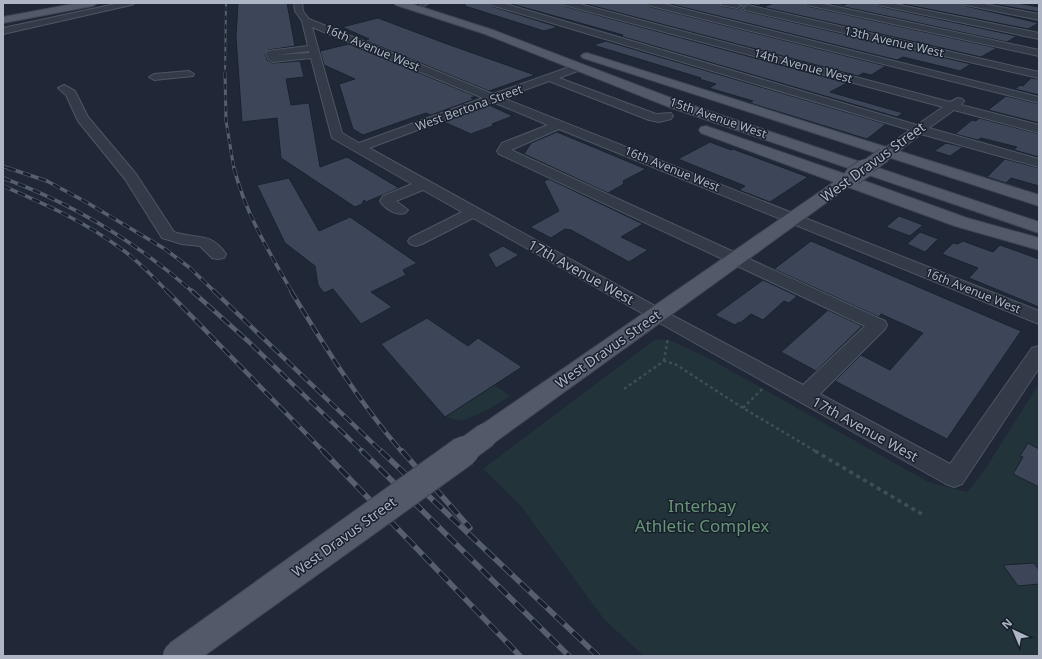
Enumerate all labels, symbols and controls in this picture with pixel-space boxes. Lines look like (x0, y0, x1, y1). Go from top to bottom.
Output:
street label: 16th Avenue West (322, 20, 423, 75)
street label: 13th Avenue West (843, 22, 946, 61)
street label: 14th Avenue West (752, 44, 855, 87)
street label: West Bertona Street (413, 80, 525, 135)
street label: 15th Avenue West (667, 93, 770, 142)
street label: West Dravus Street (817, 117, 929, 206)
street label: 16th Avenue West (622, 142, 723, 196)
street label: 17th Avenue West (525, 235, 638, 309)
street label: 16th Avenue West (923, 264, 1024, 318)
street label: West Dravus Street (551, 305, 664, 392)
street label: 17th Avenue West (809, 392, 922, 466)
street label: West Dravus Street (288, 492, 400, 581)
park label: Interbay Athletic Complex (635, 494, 769, 537)
north arrow (994, 611, 1034, 651)
text: N (998, 615, 1015, 632)

